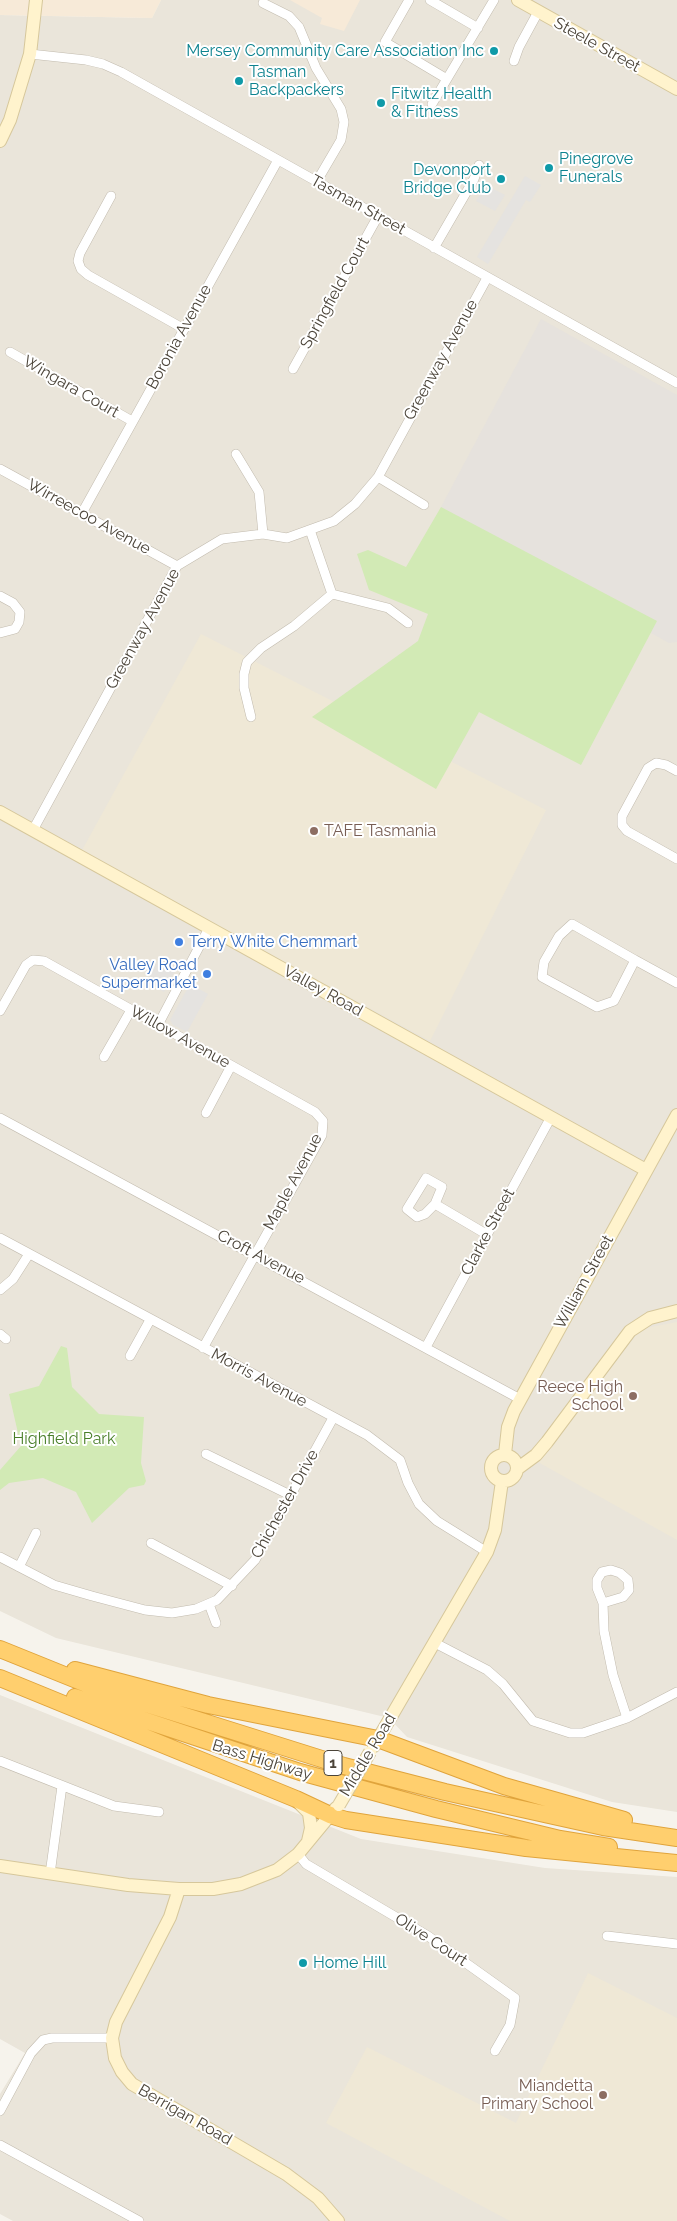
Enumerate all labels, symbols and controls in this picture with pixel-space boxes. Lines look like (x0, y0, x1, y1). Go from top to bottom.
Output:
street label: Steele Street (550, 13, 644, 77)
place label: Mersey Community Care Association Inc (186, 41, 484, 61)
marker: Mersey Community Care Association Inc (488, 45, 500, 57)
place label: Tasman Backpackers (249, 62, 344, 100)
marker: Tasman Backpackers (233, 75, 245, 87)
place label: Fitwitz Health & Fitness (391, 84, 492, 122)
marker: Fitwitz Health & Fitness (375, 97, 387, 109)
place label: Pinegrove Funerals (559, 149, 633, 187)
place label: Devonport Bridge Club (403, 160, 491, 198)
marker: Pinegrove Funerals (543, 162, 555, 174)
street label: Tasman Street (307, 171, 409, 239)
marker: Devonport Bridge Club (495, 173, 507, 185)
street label: Springfield Court (296, 234, 374, 352)
street label: Boronia Avenue (142, 281, 216, 393)
street label: Greenway Avenue (400, 296, 482, 424)
street label: Wingara Court (20, 352, 122, 422)
street label: Wirreecoo Avenue (24, 475, 154, 559)
street label: Greenway Avenue (102, 565, 184, 693)
place label: TAFE Tasmania (324, 821, 436, 841)
marker: TAFE Tasmania (308, 825, 320, 837)
place label: Terry White Chemmart (189, 932, 357, 952)
marker: Terry White Chemmart (173, 936, 185, 948)
place label: Valley Road Supermarket (101, 955, 197, 993)
street label: Valley Road (280, 961, 366, 1021)
marker: Valley Road Supermarket (201, 968, 213, 980)
street label: Willow Avenue (127, 1002, 233, 1072)
street label: Maple Avenue (260, 1130, 326, 1234)
street label: Clarke Street (457, 1185, 519, 1279)
street label: Croft Avenue (214, 1226, 308, 1288)
street label: William Street (550, 1232, 618, 1332)
street label: Morris Avenue (208, 1345, 310, 1411)
place label: Reece High School (537, 1377, 623, 1415)
marker: Reece High School (627, 1390, 639, 1402)
park label: Highfield Park (13, 1429, 115, 1449)
street label: Chichester Drive (247, 1446, 323, 1562)
street label: Middle Road (336, 1710, 400, 1800)
street label: Bass Highway (210, 1736, 314, 1784)
road number: 1 (324, 1750, 342, 1776)
street label: Olive Court (391, 1909, 471, 1971)
place label: Home Hill (313, 1953, 386, 1973)
marker: Home Hill (297, 1957, 309, 1969)
place label: Miandetta Primary School (481, 2076, 593, 2114)
street label: Berrigan Road (135, 2080, 235, 2150)
marker: Miandetta Primary School (597, 2089, 609, 2101)

